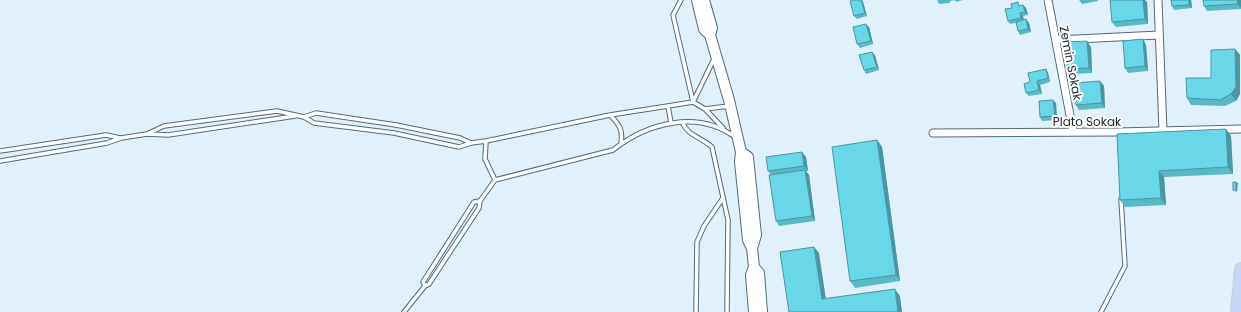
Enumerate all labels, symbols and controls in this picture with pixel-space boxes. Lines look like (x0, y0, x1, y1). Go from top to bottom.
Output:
street label: Zemin Sokak (1055, 24, 1087, 102)
street label: Plato Sokak (1053, 113, 1122, 130)

